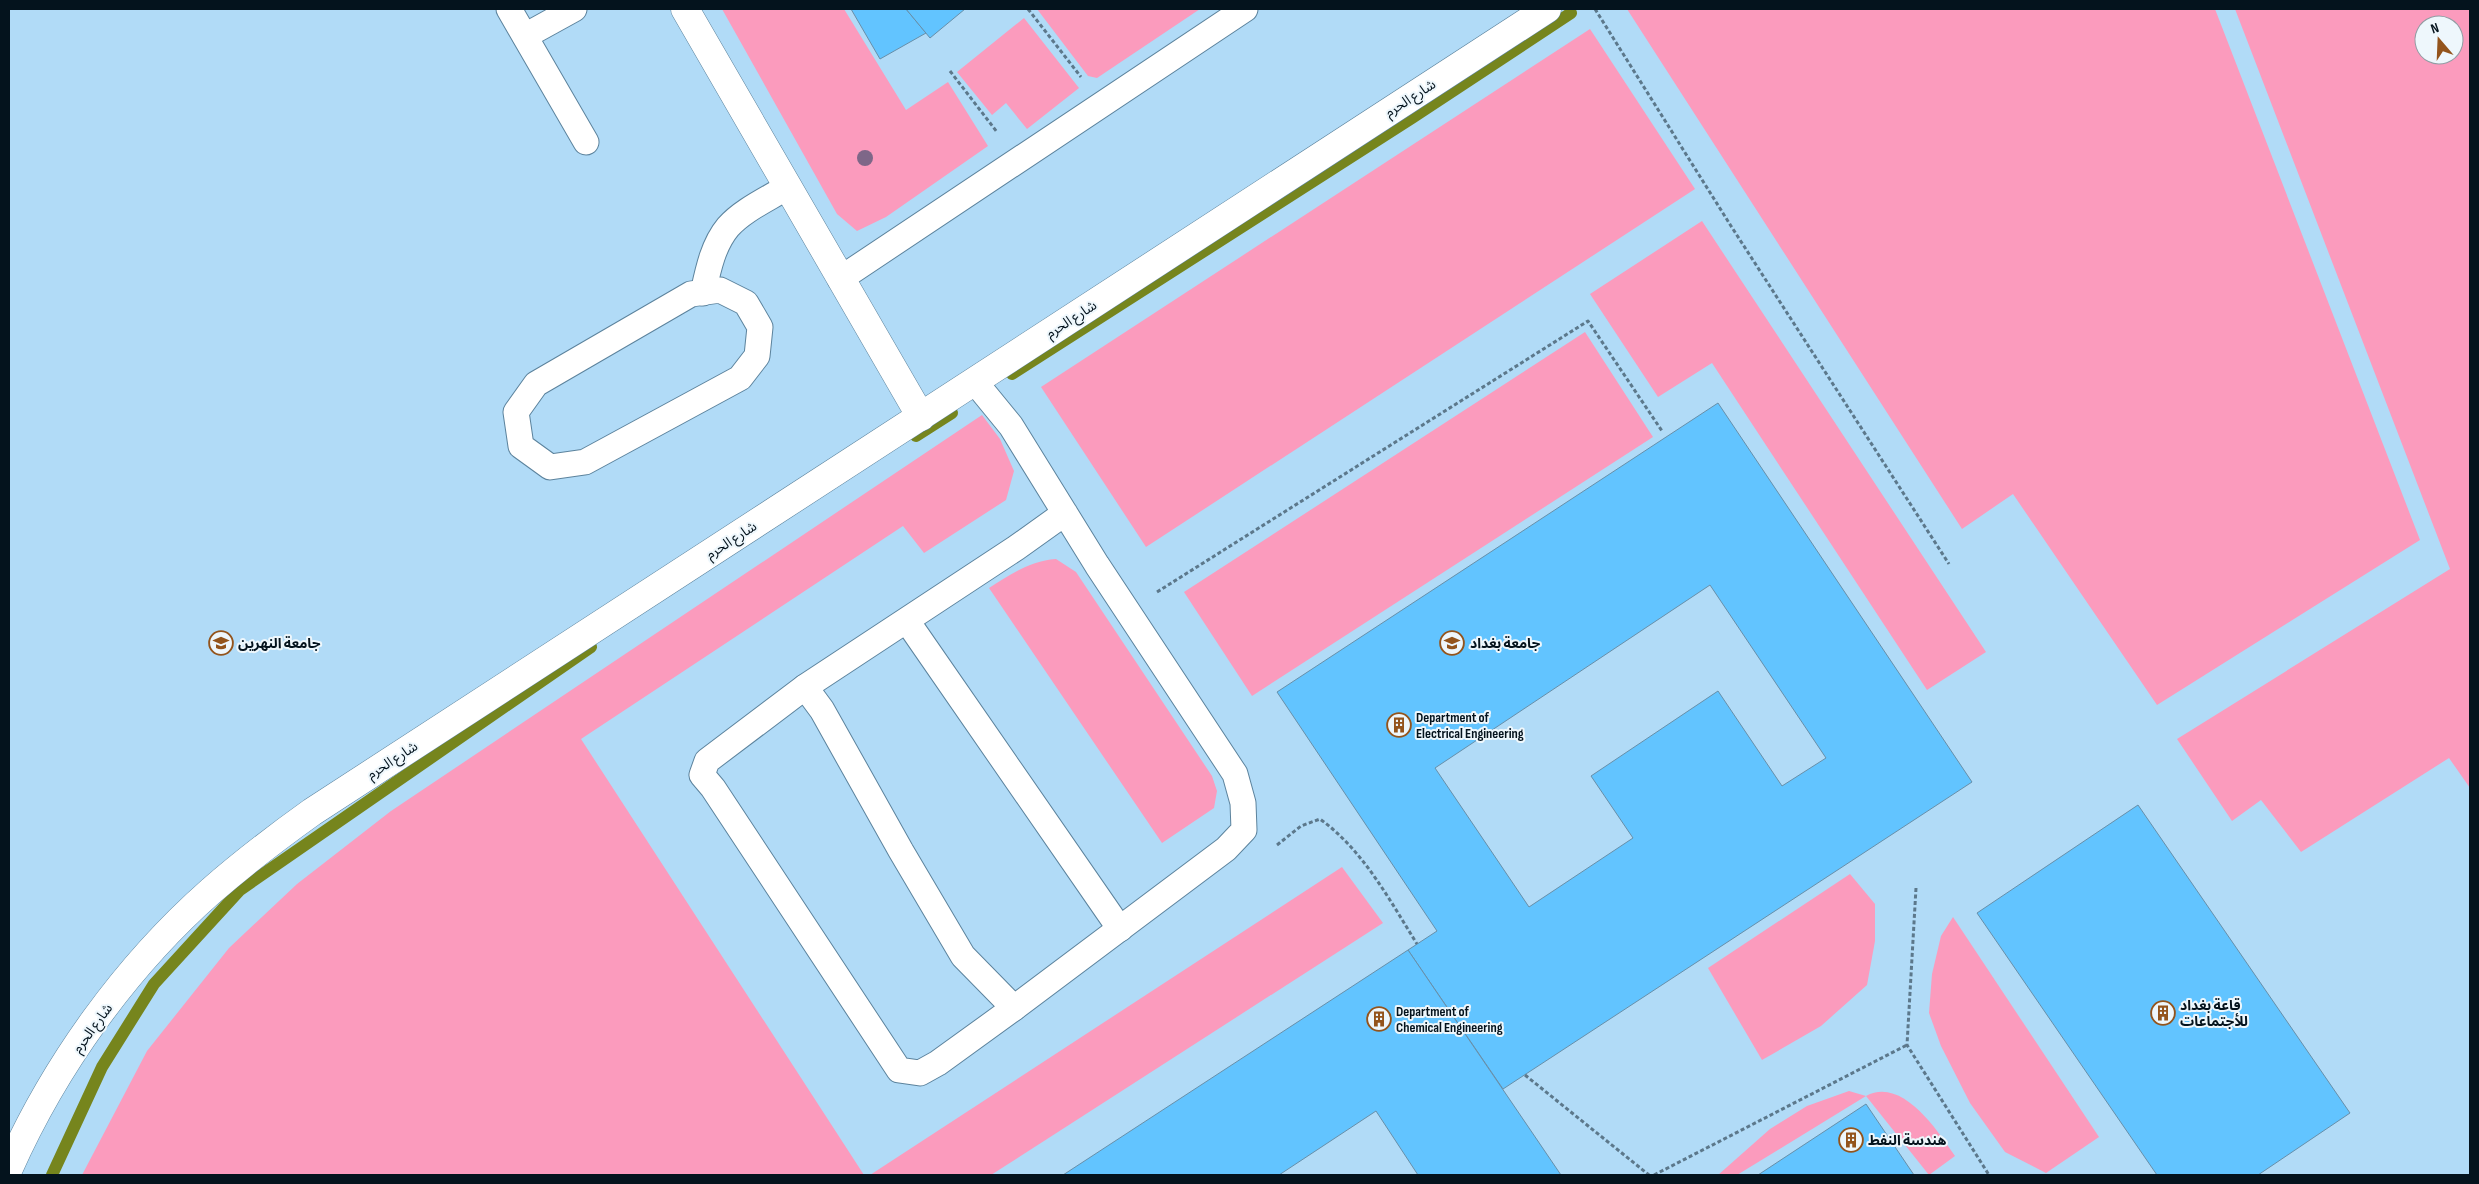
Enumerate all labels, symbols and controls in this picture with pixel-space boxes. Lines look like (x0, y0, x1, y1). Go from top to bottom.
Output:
north arrow (2414, 15, 2464, 65)
text: N (2429, 19, 2441, 37)
street label: شارع الحرم (1382, 76, 1440, 123)
street label: شارع الحرم (1043, 297, 1101, 344)
street label: شارع الحرم (703, 518, 761, 565)
school or university icon: جامعة النهرين (208, 630, 234, 656)
school or university icon: جامعة بغداد (1439, 630, 1465, 656)
place label: جامعة النهرين (238, 635, 321, 652)
place label: جامعة بغداد (1470, 635, 1541, 652)
place label: Department of Electrical Engineering (1416, 709, 1524, 742)
building icon: Department of Electrical Engineering (1386, 712, 1412, 738)
street label: شارع الحرم (364, 738, 422, 785)
place label: قاعة بغداد للأجتماعات (2180, 997, 2248, 1030)
street label: شارع الحرم (69, 1000, 118, 1058)
building icon: قاعة بغداد للأجتماعات (2150, 1000, 2176, 1026)
place label: Department of Chemical Engineering (1396, 1003, 1503, 1036)
building icon: Department of Chemical Engineering (1366, 1006, 1392, 1032)
building icon: هندسة النفط (1838, 1127, 1864, 1153)
place label: هندسة النفط (1868, 1132, 1946, 1149)

